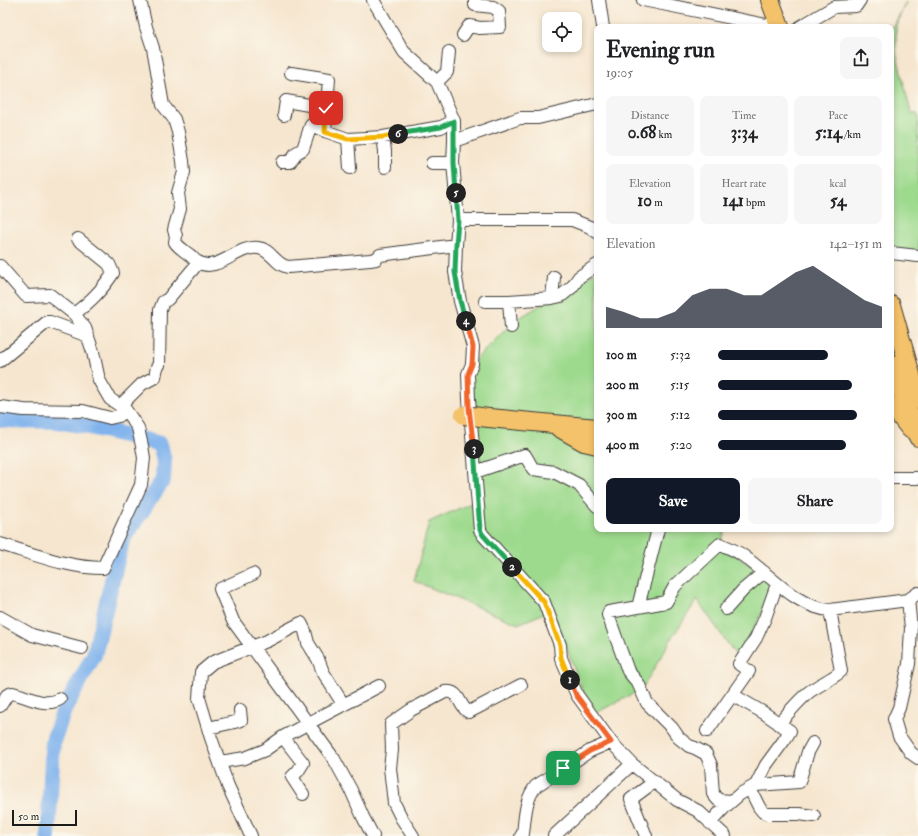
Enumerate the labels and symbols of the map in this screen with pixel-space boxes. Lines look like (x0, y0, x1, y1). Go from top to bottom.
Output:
pin (309, 91, 343, 125)
pin: 6 (388, 124, 408, 144)
pin: 5 (446, 183, 466, 203)
pin: 4 (456, 311, 476, 331)
pin: 3 (464, 439, 484, 459)
pin: 2 (502, 557, 522, 577)
pin: 1 (560, 670, 580, 690)
pin (546, 751, 580, 785)
scale bar (12, 808, 77, 827)

